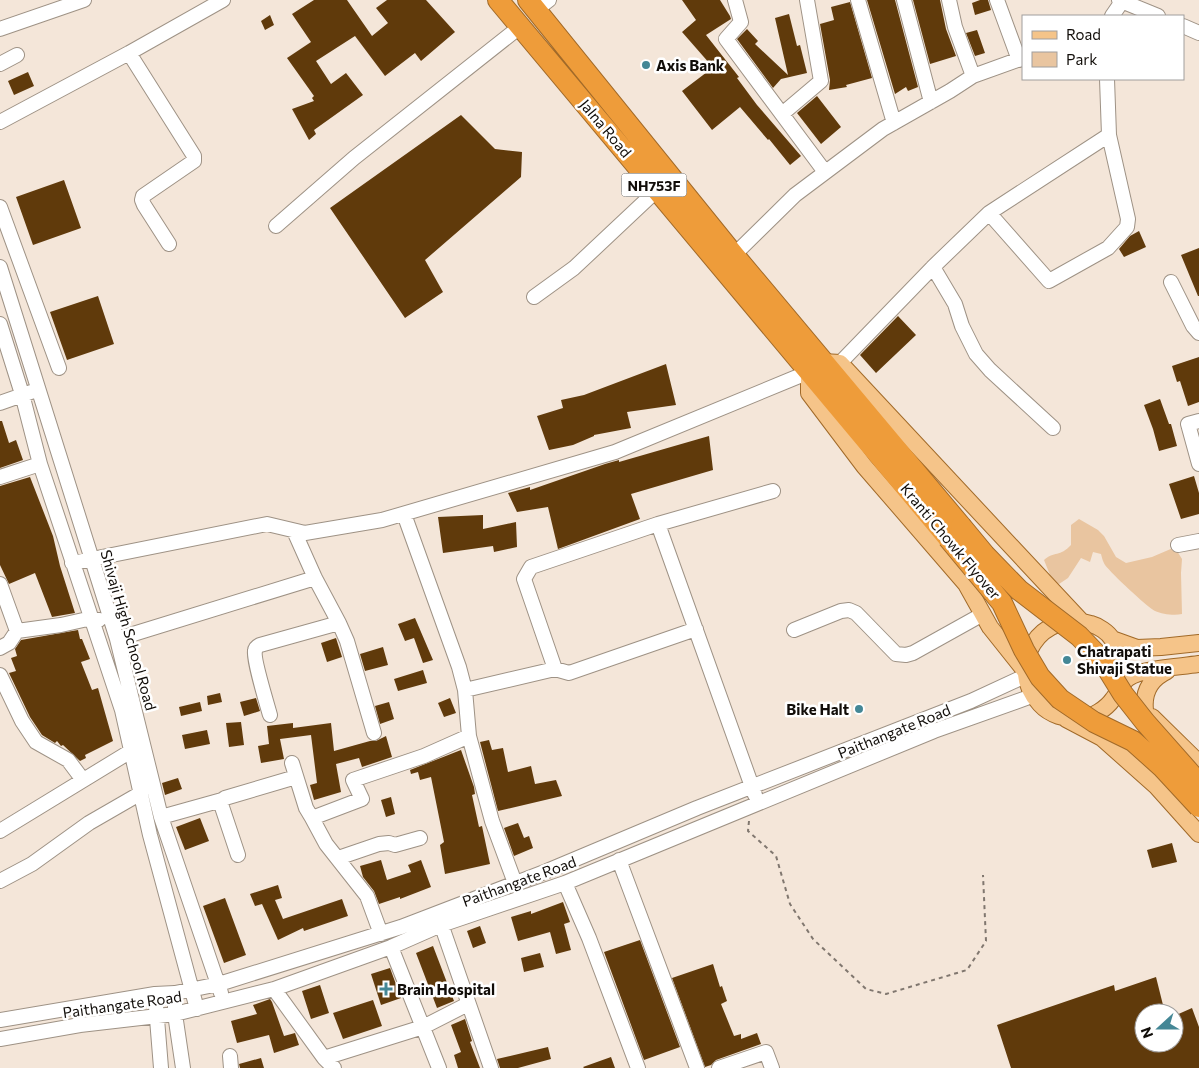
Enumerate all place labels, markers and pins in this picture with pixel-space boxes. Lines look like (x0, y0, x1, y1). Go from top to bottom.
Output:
place label: Axis Bank (656, 56, 725, 74)
marker: Axis Bank (640, 59, 652, 71)
place label: Chatrapati Shivaji Statue (1077, 642, 1172, 677)
marker: Chatrapati Shivaji Statue (1061, 654, 1073, 666)
place label: Bike Halt (786, 700, 849, 718)
marker: Bike Halt (853, 703, 865, 715)
place label: Brain Hospital (397, 980, 495, 998)
marker: Brain Hospital (379, 982, 393, 996)

